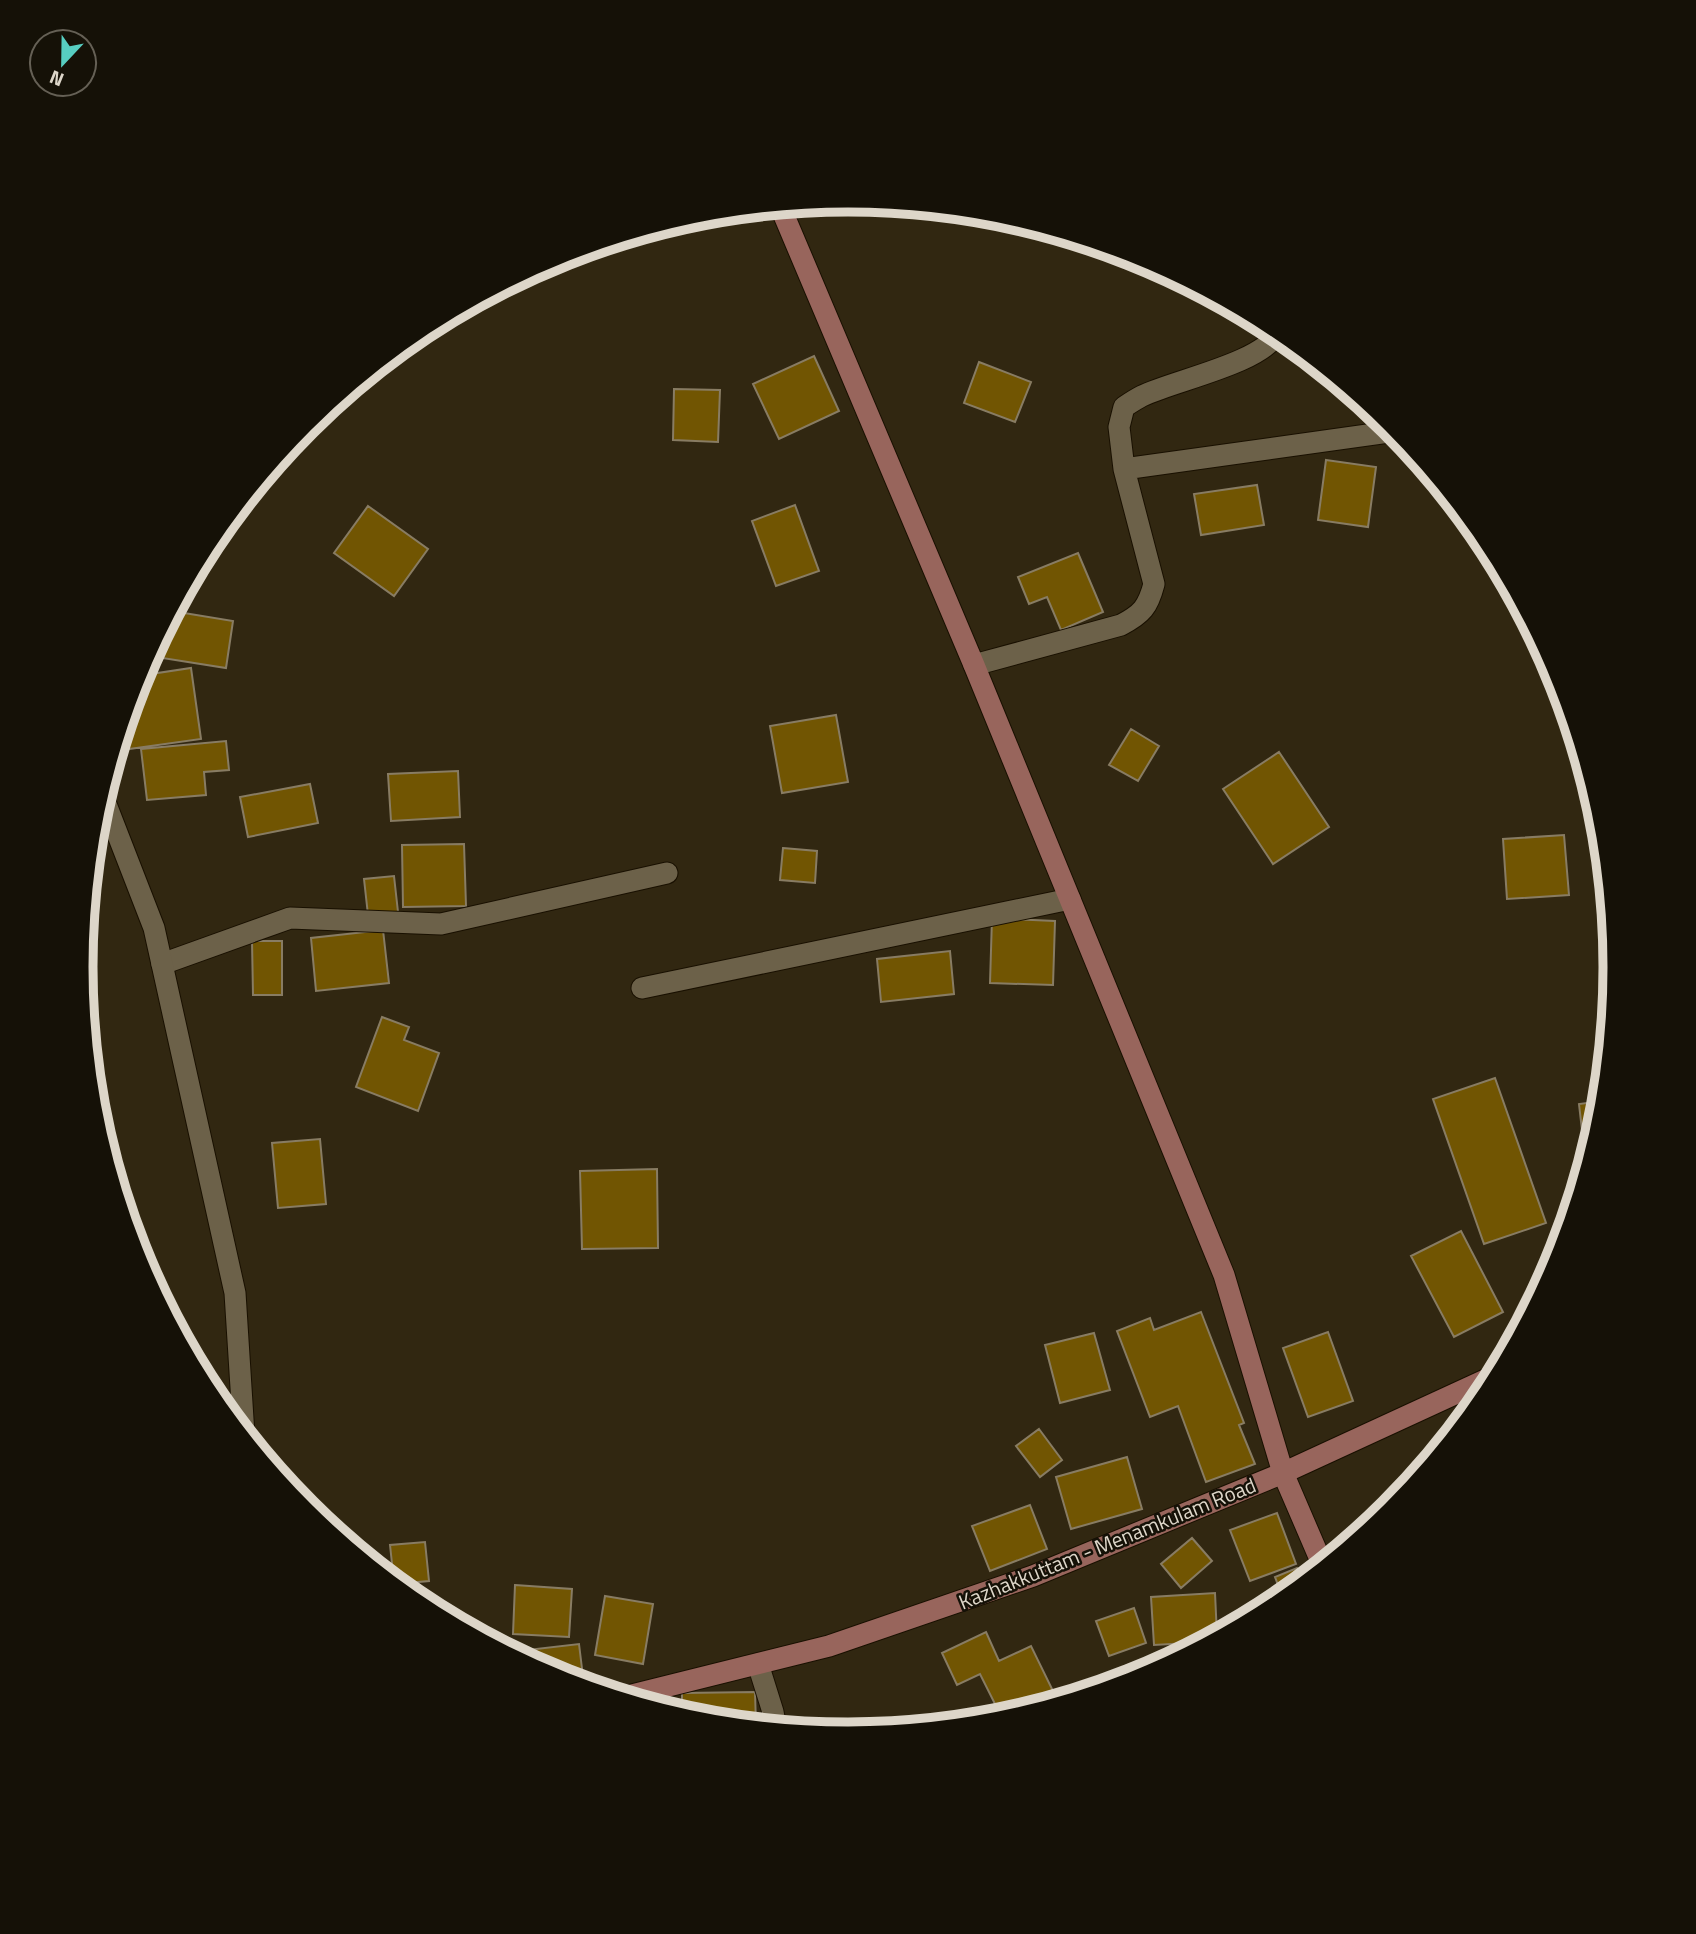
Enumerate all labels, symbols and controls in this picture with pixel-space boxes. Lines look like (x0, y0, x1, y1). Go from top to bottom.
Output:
north arrow (28, 28, 98, 98)
text: N (45, 63, 68, 95)
street label: Kazhakkuttam - Menamkulam Road (954, 1469, 1260, 1617)

